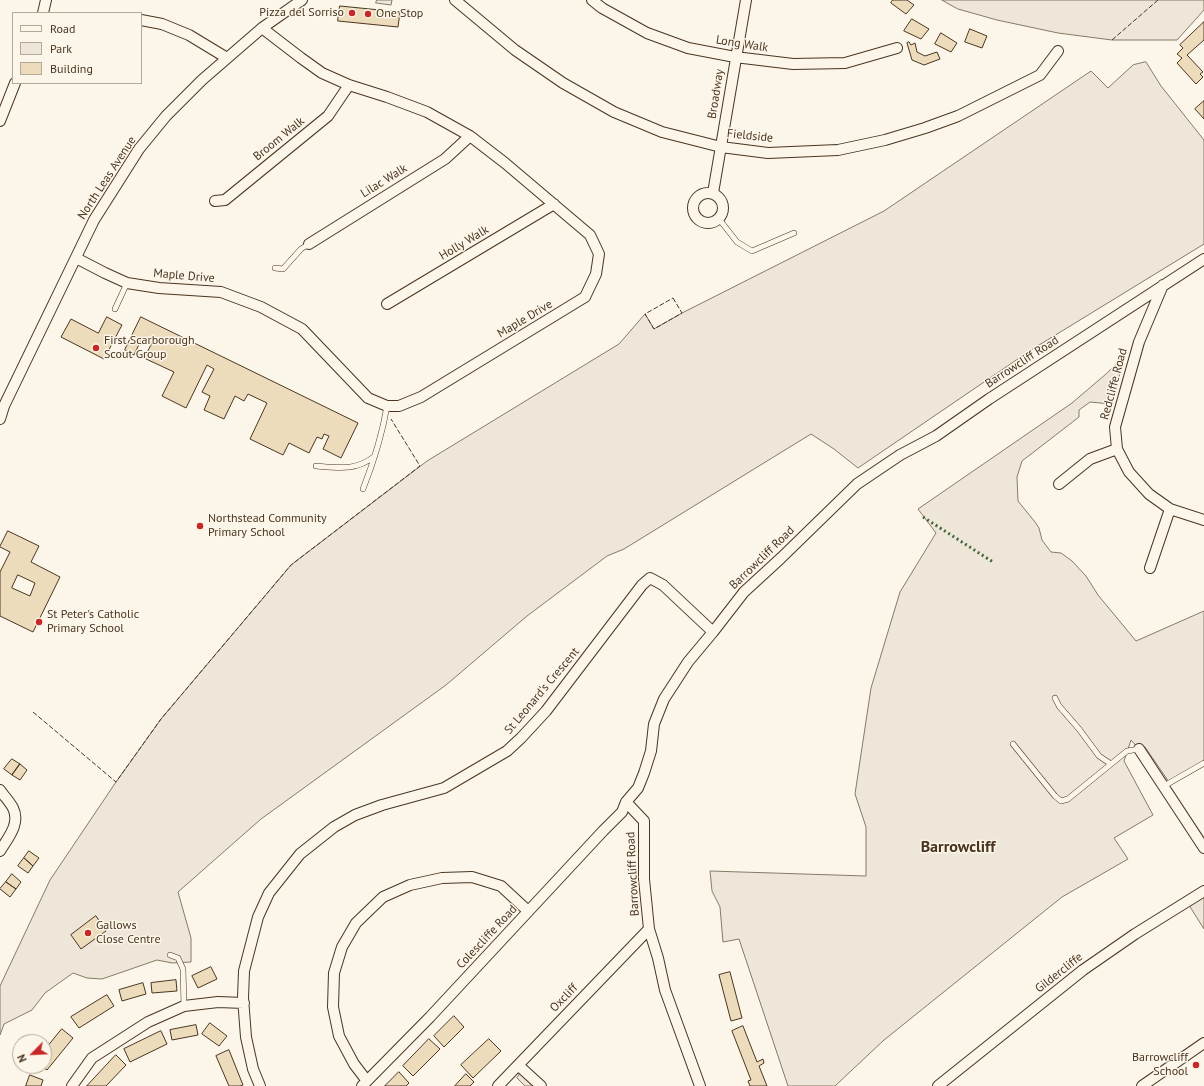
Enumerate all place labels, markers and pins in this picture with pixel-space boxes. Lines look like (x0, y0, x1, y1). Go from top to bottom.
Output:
place label: Pizza del Sorriso (259, 6, 344, 20)
place label: One Stop (376, 7, 423, 21)
marker: Pizza del Sorriso (347, 8, 357, 18)
marker: One Stop (363, 9, 373, 19)
place label: First Scarborough Scout Group (104, 334, 195, 362)
marker: First Scarborough Scout Group (91, 343, 101, 353)
place label: Northstead Community Primary School (208, 512, 327, 540)
marker: Northstead Community Primary School (195, 521, 205, 531)
place label: St Peter's Catholic Primary School (47, 608, 139, 636)
marker: St Peter's Catholic Primary School (34, 617, 44, 627)
place label: Gallows Close Centre (96, 919, 160, 947)
marker: Gallows Close Centre (83, 928, 93, 938)
place label: Barrowcliff School (1132, 1051, 1188, 1079)
marker: Barrowcliff School (1191, 1060, 1201, 1070)

